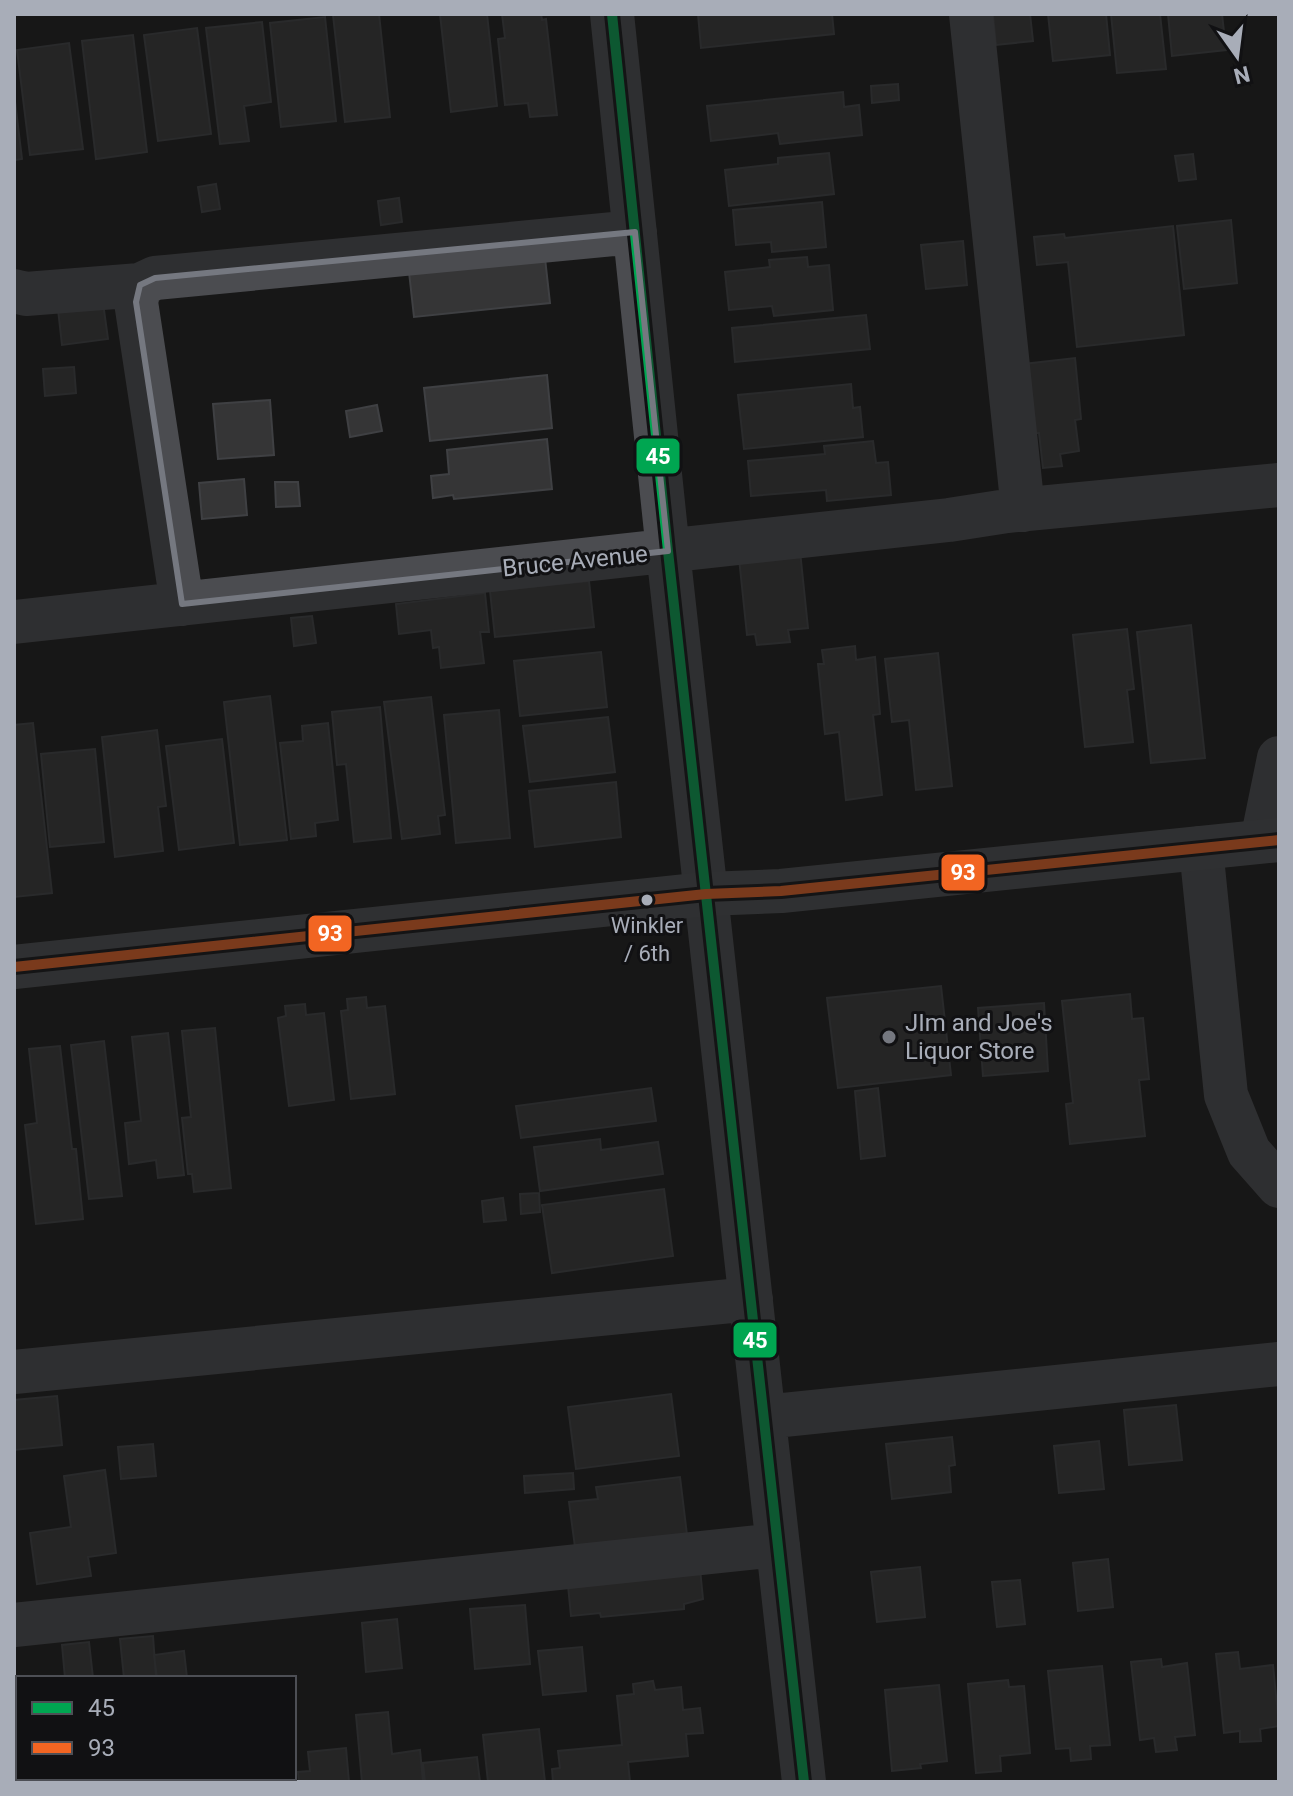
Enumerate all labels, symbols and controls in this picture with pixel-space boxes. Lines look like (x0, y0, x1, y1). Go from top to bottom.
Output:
north arrow (1197, 16, 1277, 96)
text: N (1231, 61, 1252, 89)
line badge: 45 (635, 437, 681, 475)
text: 45 (645, 444, 671, 469)
street label: Bruce Avenue (501, 539, 649, 583)
line badge: 93 (940, 853, 986, 892)
text: 93 (950, 860, 976, 885)
marker: Winkler / 6th (639, 892, 655, 908)
place label: Winkler / 6th (611, 913, 684, 966)
line badge: 93 (307, 914, 353, 953)
text: 93 (317, 921, 343, 946)
place label: JIm and Joe's Liquor Store (905, 1009, 1053, 1065)
marker: JIm and Joe's Liquor Store (880, 1028, 898, 1046)
line badge: 45 (732, 1321, 778, 1359)
text: 45 (742, 1328, 768, 1353)
legend (16, 1676, 296, 1780)
text: 45 (88, 1694, 115, 1722)
text: 93 (88, 1734, 115, 1762)

